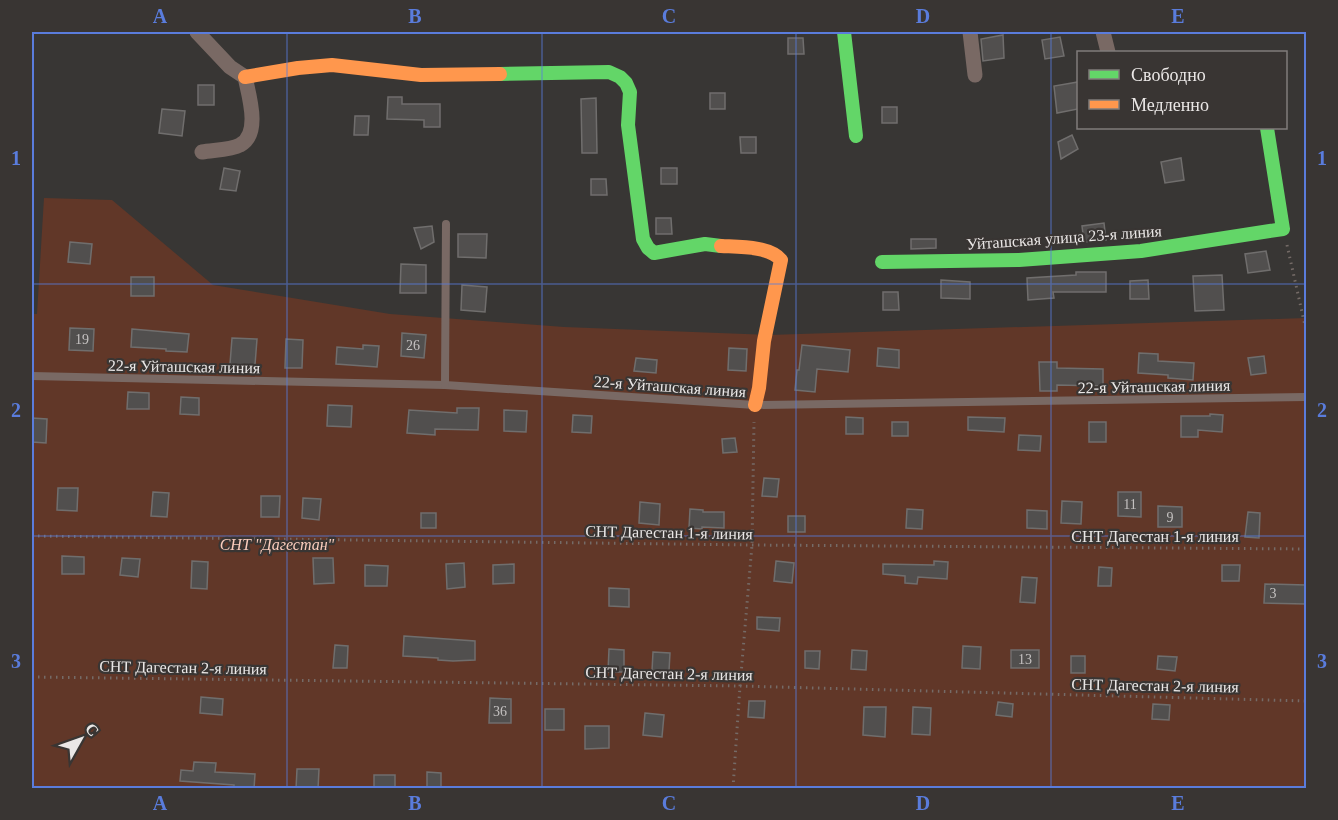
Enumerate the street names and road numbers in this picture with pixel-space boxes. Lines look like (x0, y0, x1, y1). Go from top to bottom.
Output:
street label: Уйташская улица 23-я линия (966, 222, 1163, 254)
street label: 22-я Уйташская линия (108, 357, 261, 376)
street label: 22-я Уйташская линия (593, 373, 747, 400)
street label: 22-я Уйташская линия (1078, 377, 1231, 396)
street label: СНТ Дагестан 1-я линия (585, 523, 754, 543)
street label: СНТ Дагестан 1-я линия (1071, 528, 1239, 546)
street label: СНТ Дагестан 2-я линия (99, 658, 268, 678)
street label: СНТ Дагестан 2-я линия (585, 664, 754, 684)
street label: СНТ Дагестан 2-я линия (1071, 676, 1240, 696)

